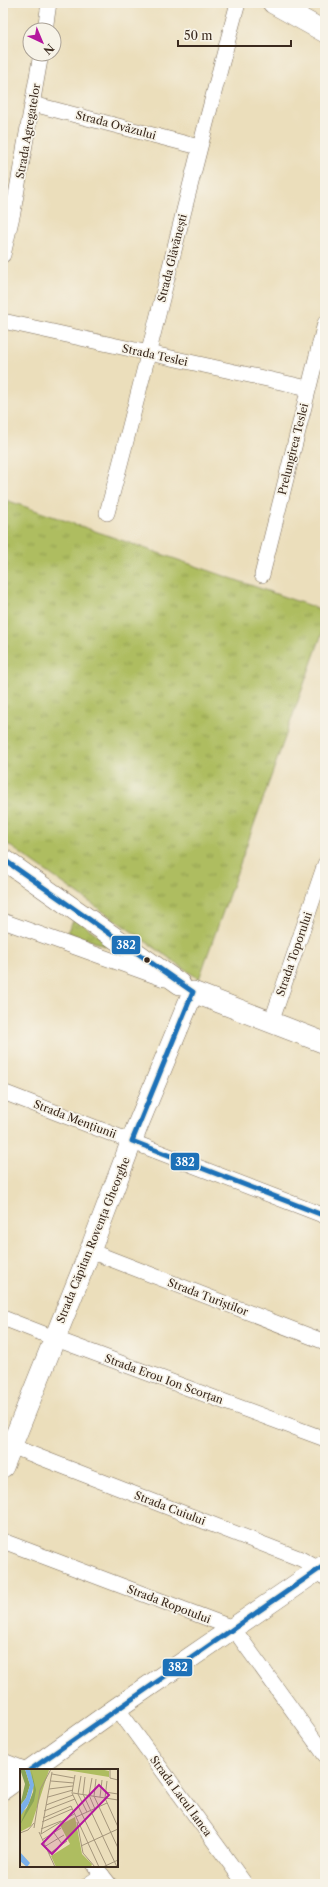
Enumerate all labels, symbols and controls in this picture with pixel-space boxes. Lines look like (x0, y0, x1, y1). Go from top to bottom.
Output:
north arrow (22, 22, 62, 62)
scale bar (178, 22, 291, 48)
text: 50 m (184, 28, 213, 43)
text: N (40, 41, 57, 58)
street label: Strada Agregatelor (13, 82, 43, 180)
street label: Strada Ovăzului (74, 108, 158, 143)
street label: Strada Glăvănești (154, 212, 190, 303)
street label: Strada Teslei (121, 341, 190, 369)
street label: Prelungirea Teslei (275, 401, 311, 496)
street label: Strada Toporului (273, 909, 315, 998)
line badge: 382 (111, 935, 141, 955)
text: 382 (116, 938, 136, 952)
unlabelled marker (142, 955, 152, 965)
street label: Strada Mențiunii (32, 1097, 119, 1141)
line badge: 382 (170, 1152, 200, 1171)
street label: Strada Căpitan Rovența Gheorghe (53, 1155, 133, 1325)
text: 382 (175, 1155, 195, 1169)
street label: Strada Turiștilor (166, 1275, 251, 1319)
street label: Strada Erou Ion Scorțan (103, 1351, 225, 1407)
street label: Strada Cuiului (133, 1488, 208, 1528)
street label: Strada Ropotului (125, 1582, 213, 1627)
line badge: 382 (162, 1658, 193, 1677)
text: 382 (168, 1660, 188, 1674)
street label: Strada Lacul Ianca (147, 1753, 215, 1839)
inset map (20, 1769, 118, 1867)

